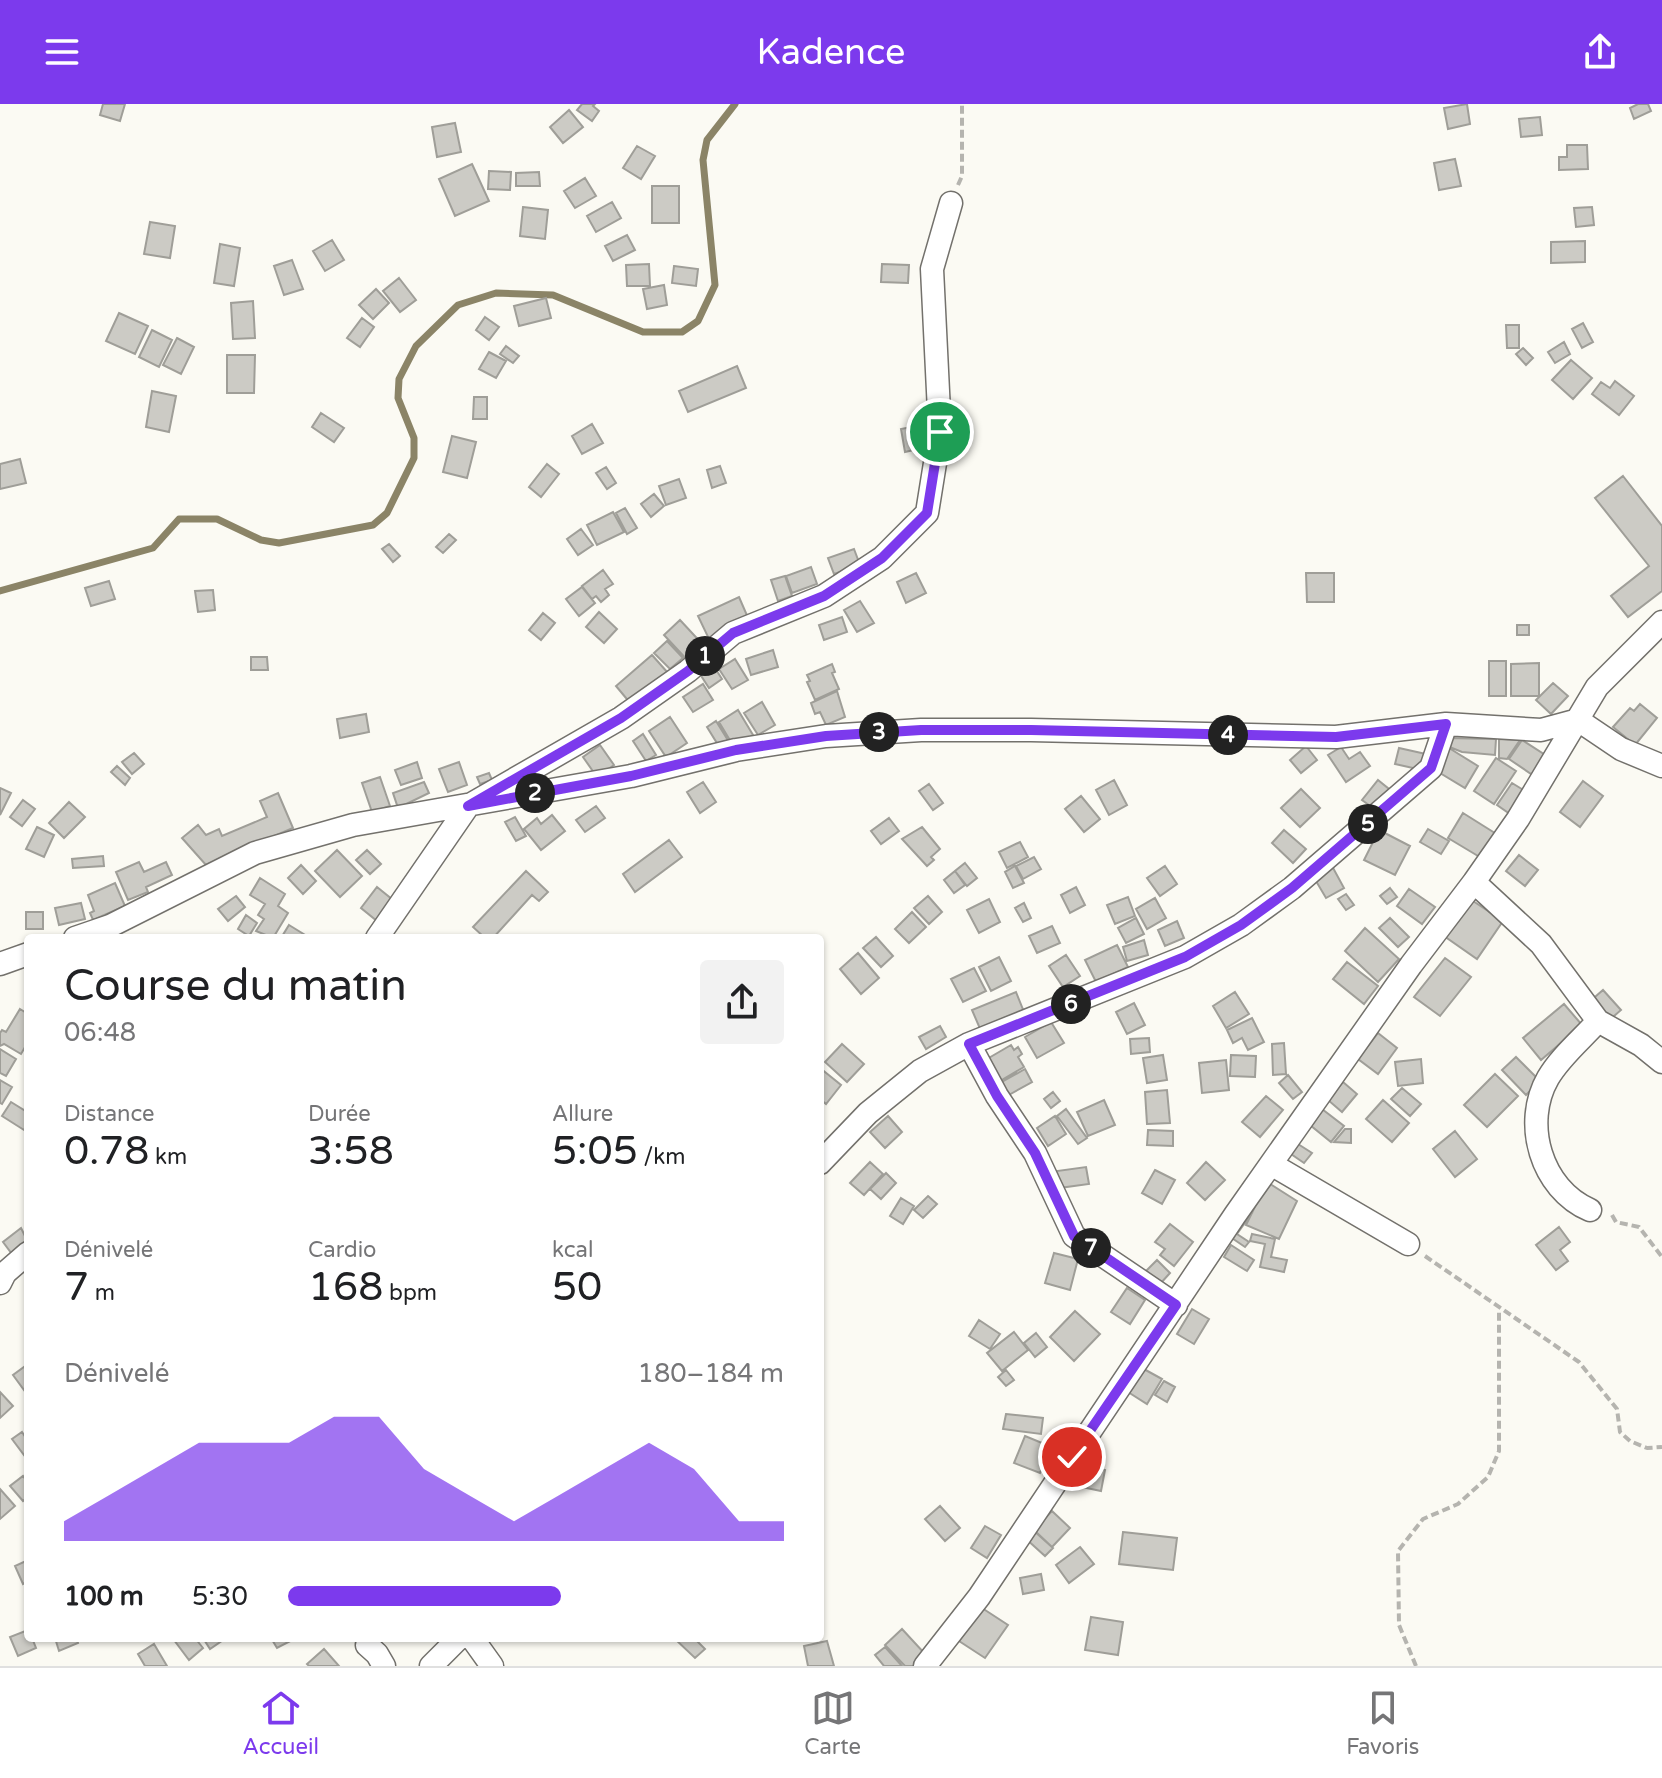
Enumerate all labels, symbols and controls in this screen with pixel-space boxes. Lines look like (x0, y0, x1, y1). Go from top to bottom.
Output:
icon: menu (40, 30, 84, 74)
icon: share (1578, 30, 1622, 74)
text: Kadence (757, 31, 905, 74)
pin (906, 398, 974, 466)
icon: arrive (918, 410, 962, 454)
pin: 1 (685, 636, 725, 676)
text: 1 (698, 643, 712, 669)
pin: 3 (859, 712, 899, 752)
pin: 4 (1208, 715, 1248, 755)
text: 3 (872, 719, 886, 745)
text: 4 (1221, 722, 1235, 748)
pin: 2 (515, 773, 555, 813)
text: 2 (528, 780, 542, 806)
pin: 5 (1348, 804, 1388, 844)
text: 5 (1361, 811, 1375, 837)
text: Course du matin (64, 960, 407, 1013)
button: share (700, 960, 784, 1044)
pin: 6 (1051, 984, 1091, 1024)
text: 6 (1064, 991, 1078, 1017)
text: 06:48 (64, 1017, 136, 1048)
text: Distance (64, 1101, 155, 1127)
text: Durée (308, 1101, 371, 1127)
text: Allure (552, 1101, 613, 1127)
text: 0.78 (64, 1127, 149, 1175)
text: 3:58 (308, 1127, 394, 1175)
text: 5:05 (552, 1127, 638, 1175)
text: km (149, 1144, 187, 1170)
text: /km (638, 1144, 685, 1170)
pin: 7 (1071, 1228, 1111, 1268)
text: 7 (1084, 1235, 1098, 1261)
text: Dénivelé (64, 1237, 153, 1263)
text: Cardio (308, 1237, 377, 1263)
text: kcal (552, 1237, 593, 1263)
text: 7 (64, 1263, 89, 1311)
text: 168 (308, 1263, 383, 1311)
text: 50 (552, 1263, 602, 1311)
text: m (89, 1280, 115, 1306)
text: bpm (383, 1280, 437, 1306)
text: Dénivelé (64, 1358, 170, 1389)
text: 180–184 m (638, 1358, 784, 1389)
pin (1038, 1423, 1106, 1491)
icon: check (1050, 1435, 1094, 1479)
text: 100 m (64, 1581, 144, 1612)
text: 5:30 (192, 1581, 248, 1612)
tab: Accueil (243, 1686, 319, 1760)
tab: Carte (804, 1686, 861, 1760)
tab: Favoris (1346, 1686, 1419, 1760)

